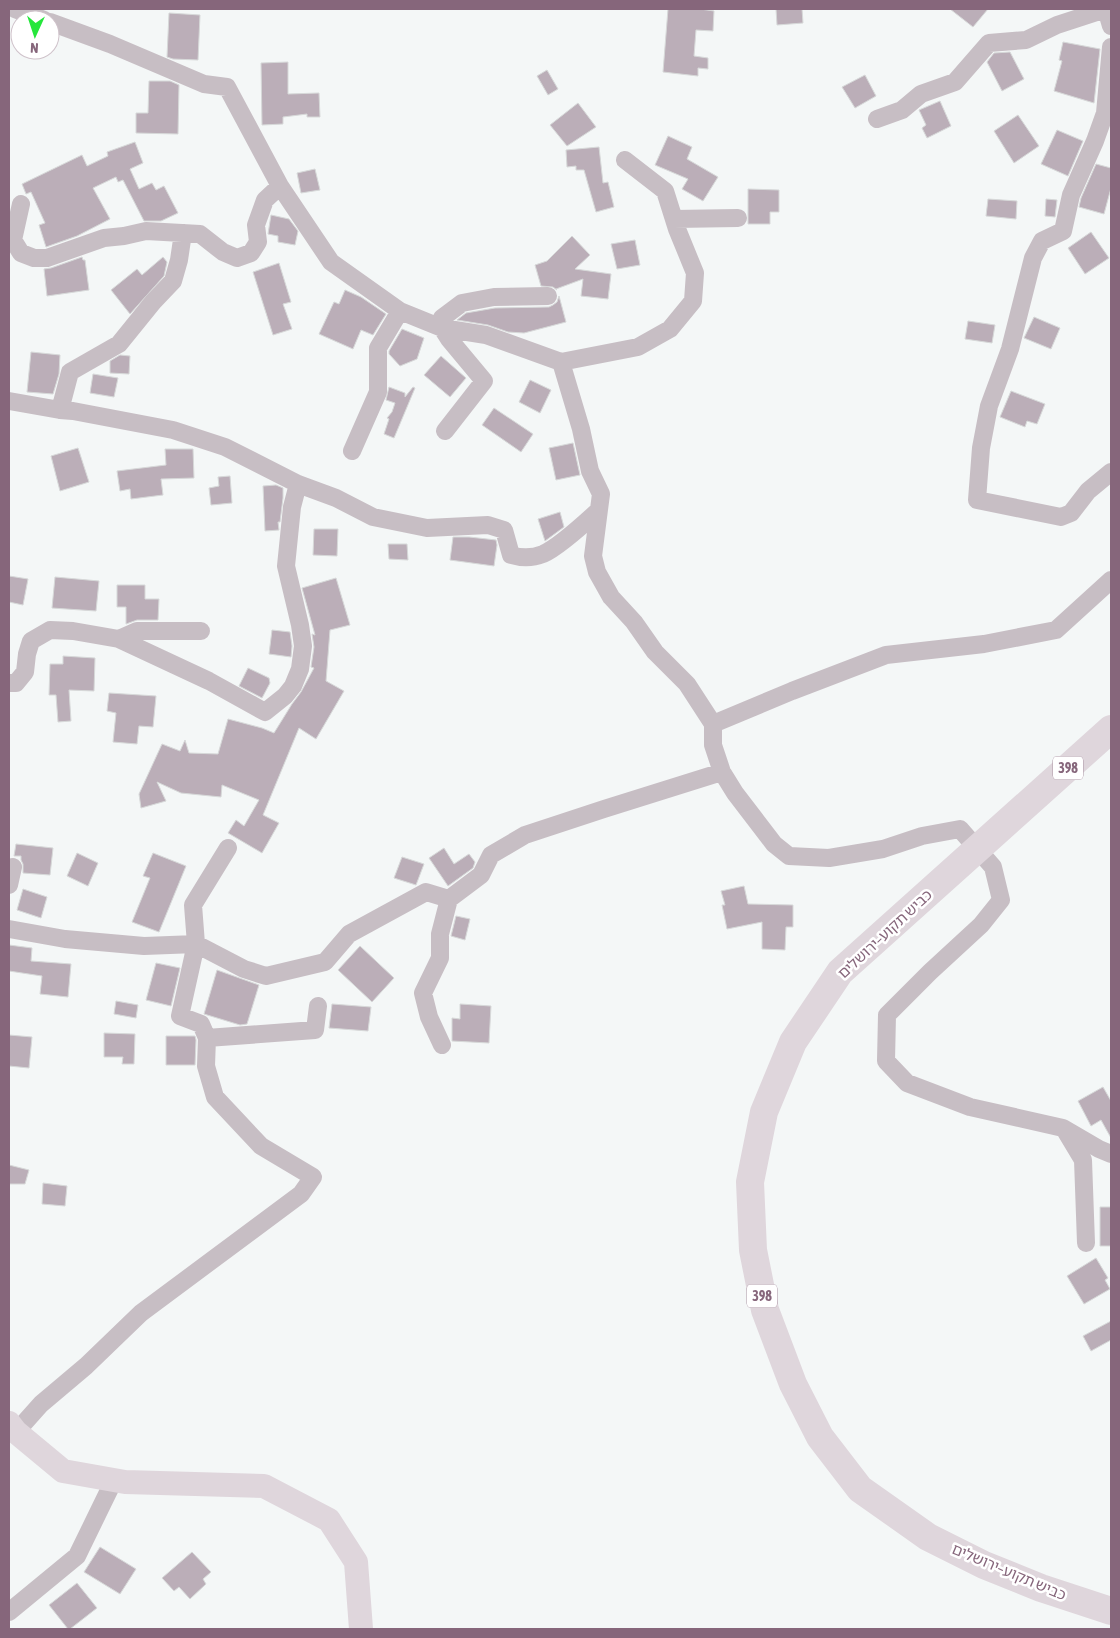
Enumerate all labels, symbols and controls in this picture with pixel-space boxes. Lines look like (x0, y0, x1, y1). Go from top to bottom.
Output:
north arrow (10, 10, 60, 60)
text: N (30, 40, 39, 56)
road number: 398 (1053, 756, 1083, 780)
street label: כביש תקוע–ירושלים (834, 886, 935, 982)
road number: 398 (747, 1284, 777, 1308)
street label: כביש תקוע–ירושלים (950, 1540, 1069, 1603)

